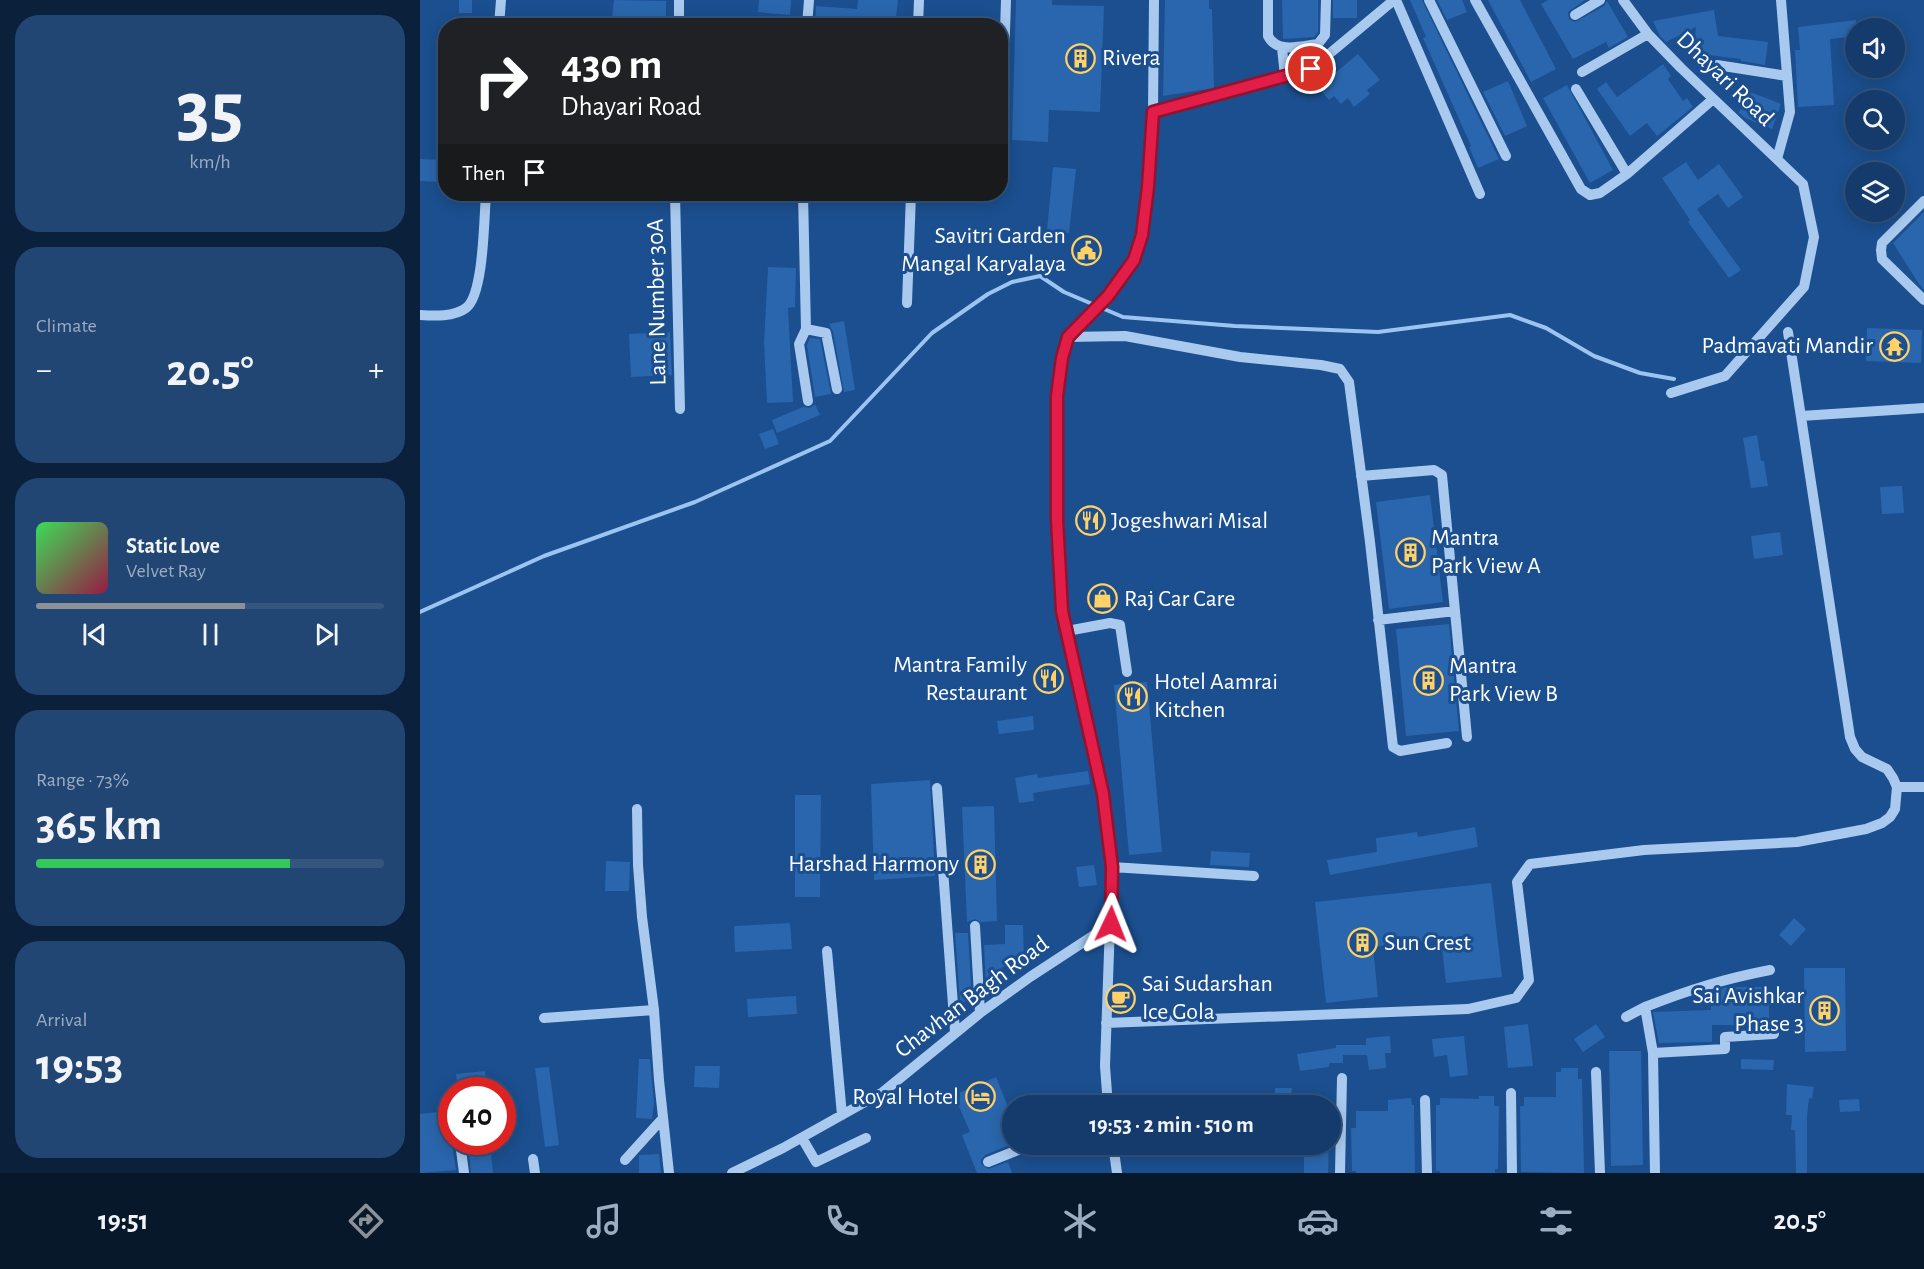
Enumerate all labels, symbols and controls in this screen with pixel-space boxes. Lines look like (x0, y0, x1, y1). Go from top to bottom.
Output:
map controls (1845, 18, 1905, 222)
button: sound (1845, 18, 1905, 78)
street label: Dhayari Road (1672, 27, 1778, 131)
icon: right (462, 42, 540, 120)
building icon: Rivera (1065, 42, 1097, 74)
pin (1285, 43, 1336, 94)
text: 430 m (561, 44, 662, 86)
place label: Rivera (1102, 46, 1161, 70)
icon: arrive (1294, 52, 1327, 85)
text: 35 (176, 72, 244, 150)
button: search (1845, 90, 1905, 150)
text: Dhayari Road (561, 93, 701, 120)
text: km/h (189, 152, 231, 172)
icon: arrive (518, 156, 551, 189)
text: Then (462, 162, 506, 184)
button: layers (1845, 162, 1905, 222)
street label: Lane Number 30A (644, 218, 670, 386)
place label: Savitri Garden Mangal Karyalaya (901, 224, 1066, 276)
public building icon: Savitri Garden Mangal Karyalaya (1071, 234, 1103, 266)
text: Climate (36, 316, 97, 336)
temple icon: Padmavati Mandir (1878, 330, 1910, 362)
place label: Padmavati Mandir (1701, 334, 1873, 358)
text: 20.5° (166, 349, 254, 394)
text: − (36, 354, 52, 387)
text: + (368, 354, 384, 387)
restaurant icon: Jogeshwari Misal (1074, 505, 1106, 537)
place label: Jogeshwari Misal (1111, 509, 1268, 533)
place label: Mantra Park View A (1431, 526, 1541, 578)
text: Static Love (126, 535, 220, 557)
building icon: Mantra Park View A (1394, 536, 1426, 568)
text: Velvet Ray (126, 561, 206, 581)
shop icon: Raj Car Care (1087, 583, 1119, 615)
place label: Raj Car Care (1124, 587, 1235, 611)
icon: previous (78, 618, 111, 651)
icon: pause (194, 618, 227, 651)
icon: next (310, 618, 343, 651)
place label: Mantra Family Restaurant (893, 653, 1027, 705)
place label: Mantra Park View B (1449, 654, 1558, 706)
restaurant icon: Mantra Family Restaurant (1032, 663, 1064, 695)
building icon: Mantra Park View B (1412, 664, 1444, 696)
place label: Hotel Aamrai Kitchen (1154, 670, 1278, 722)
restaurant icon: Hotel Aamrai Kitchen (1117, 680, 1149, 712)
text: Range · 73% (36, 770, 129, 790)
text: 365 km (36, 803, 162, 848)
building icon: Harshad Harmony (964, 848, 996, 880)
place label: Harshad Harmony (788, 852, 959, 876)
position arrow (1079, 892, 1143, 956)
building icon: Sun Crest (1347, 927, 1379, 959)
place label: Sun Crest (1384, 931, 1471, 955)
street label: Chavhan Bagh Road (891, 932, 1053, 1062)
place label: Sai Sudarshan Ice Gola (1142, 972, 1273, 1024)
cafe icon: Sai Sudarshan Ice Gola (1105, 982, 1137, 1014)
place label: Sai Avishkar Phase 3 (1692, 984, 1804, 1036)
building icon: Sai Avishkar Phase 3 (1809, 994, 1841, 1026)
text: Arrival (36, 1010, 87, 1030)
text: 19:53 (36, 1043, 123, 1088)
speed limit sign: 40 (438, 1077, 516, 1155)
hotel icon: Royal Hotel (964, 1081, 996, 1113)
place label: Royal Hotel (852, 1085, 959, 1109)
text: 19:53 · 2 min · 510 m (1089, 1114, 1254, 1136)
icon: directions (345, 1200, 387, 1242)
icon: music (583, 1200, 625, 1242)
icon: phone (821, 1200, 863, 1242)
icon: climate (1059, 1200, 1101, 1242)
icon: car (1297, 1200, 1339, 1242)
icon: filters (1535, 1200, 1577, 1242)
text: 19:51 (98, 1207, 148, 1234)
text: 20.5° (1773, 1207, 1826, 1234)

